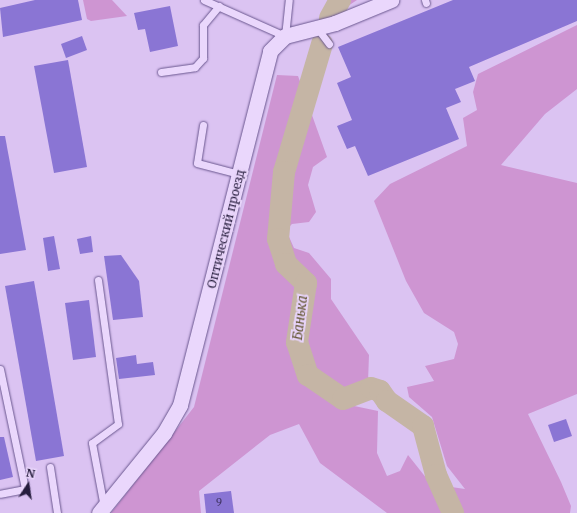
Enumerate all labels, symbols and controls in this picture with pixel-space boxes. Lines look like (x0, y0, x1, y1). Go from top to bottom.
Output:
street label: Оптический проезд (204, 168, 248, 290)
water label: Банька (291, 295, 311, 341)
north arrow (8, 465, 48, 505)
text: N (25, 466, 36, 481)
house number: 9 (216, 497, 222, 509)

